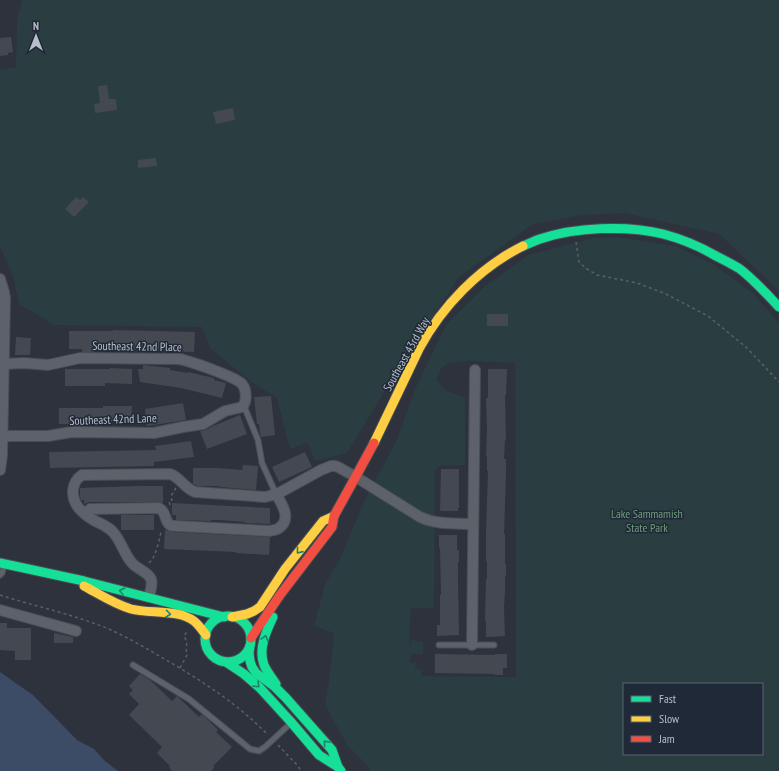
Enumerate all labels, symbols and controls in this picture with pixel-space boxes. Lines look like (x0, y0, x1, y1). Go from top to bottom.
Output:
north arrow (16, 16, 56, 56)
text: N (33, 19, 39, 33)
street label: Southeast 43rd Way (379, 314, 433, 394)
street label: Southeast 42nd Place (92, 338, 182, 354)
street label: Southeast 42nd Lane (69, 410, 157, 428)
park label: Lake Sammamish State Park (611, 506, 683, 535)
one-way arrow (296, 547, 303, 554)
one-way arrow (119, 587, 126, 595)
one-way arrow (165, 609, 171, 618)
one-way arrow (260, 635, 268, 642)
one-way arrow (252, 681, 260, 688)
legend (623, 683, 763, 755)
text: Fast (659, 691, 677, 706)
text: Slow (659, 711, 680, 726)
text: Jam (658, 731, 675, 746)
one-way arrow (323, 740, 330, 747)

